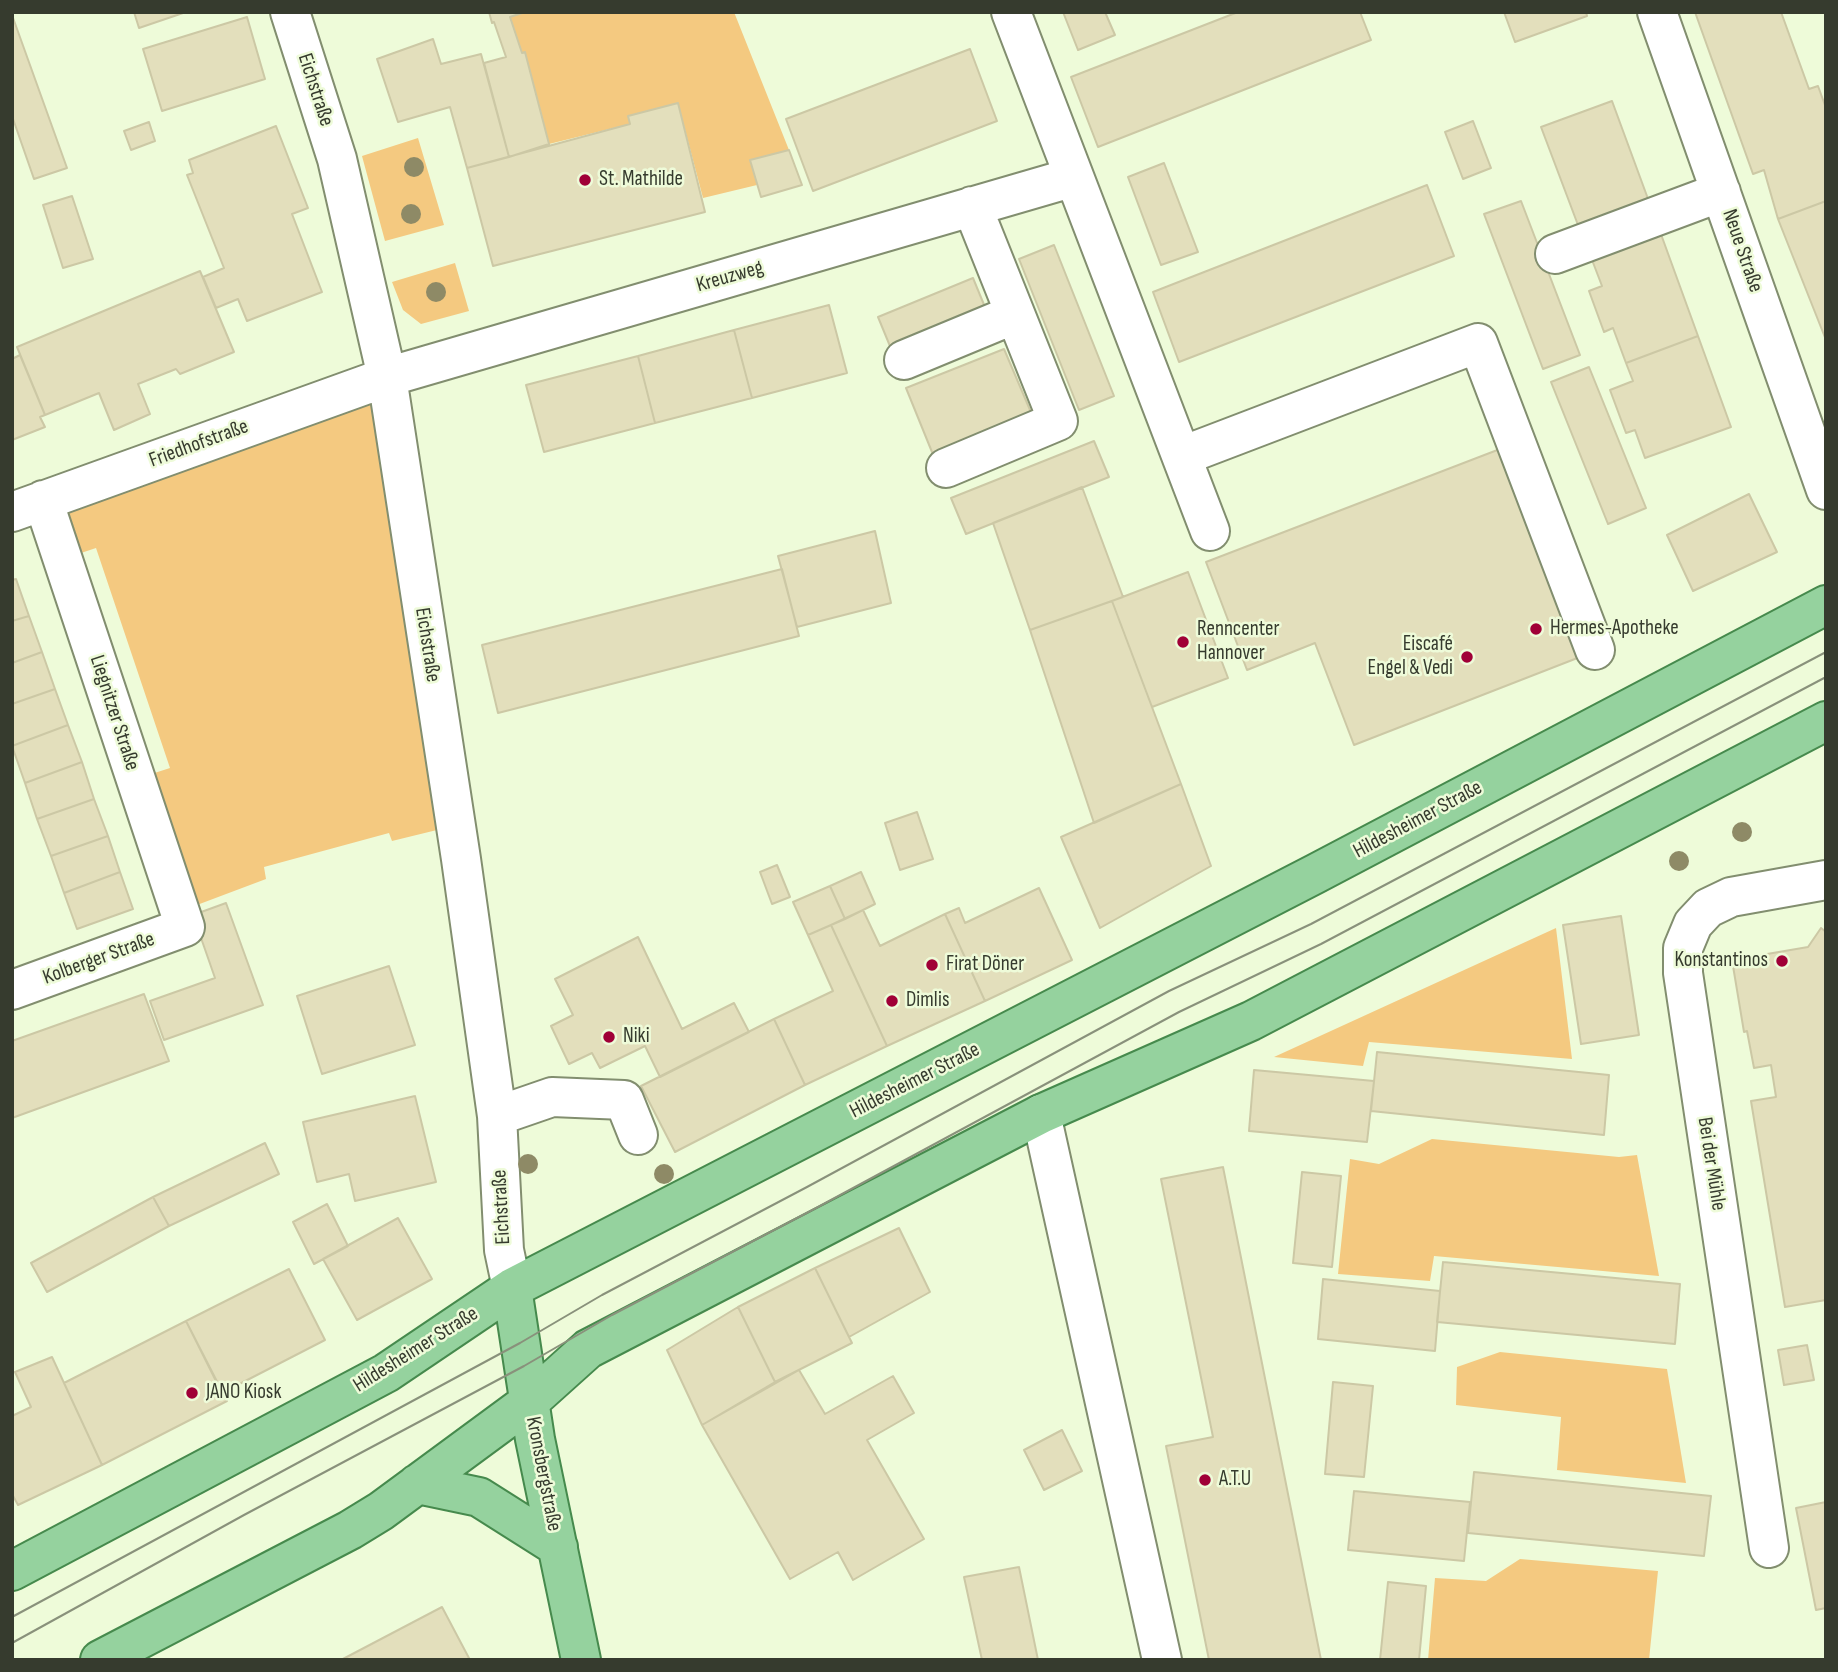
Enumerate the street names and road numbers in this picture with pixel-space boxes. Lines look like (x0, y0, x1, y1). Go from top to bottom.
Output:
street label: Eichstraße (291, 50, 339, 130)
street label: Neue Straße (1716, 206, 1768, 296)
street label: Kreuzweg (694, 255, 766, 299)
street label: Friedhofstraße (146, 414, 252, 474)
street label: Eichstraße (409, 606, 445, 684)
street label: Liegnitzer Straße (84, 652, 144, 774)
street label: Hildesheimer Straße (1349, 775, 1487, 865)
street label: Kolberger Straße (40, 927, 158, 991)
street label: Hildesheimer Straße (846, 1037, 984, 1125)
street label: Bei der Mühle (1691, 1116, 1731, 1212)
street label: Eichstraße (487, 1169, 517, 1245)
street label: Hildesheimer Straße (349, 1302, 483, 1398)
street label: Kronsbergstraße (520, 1415, 566, 1533)

